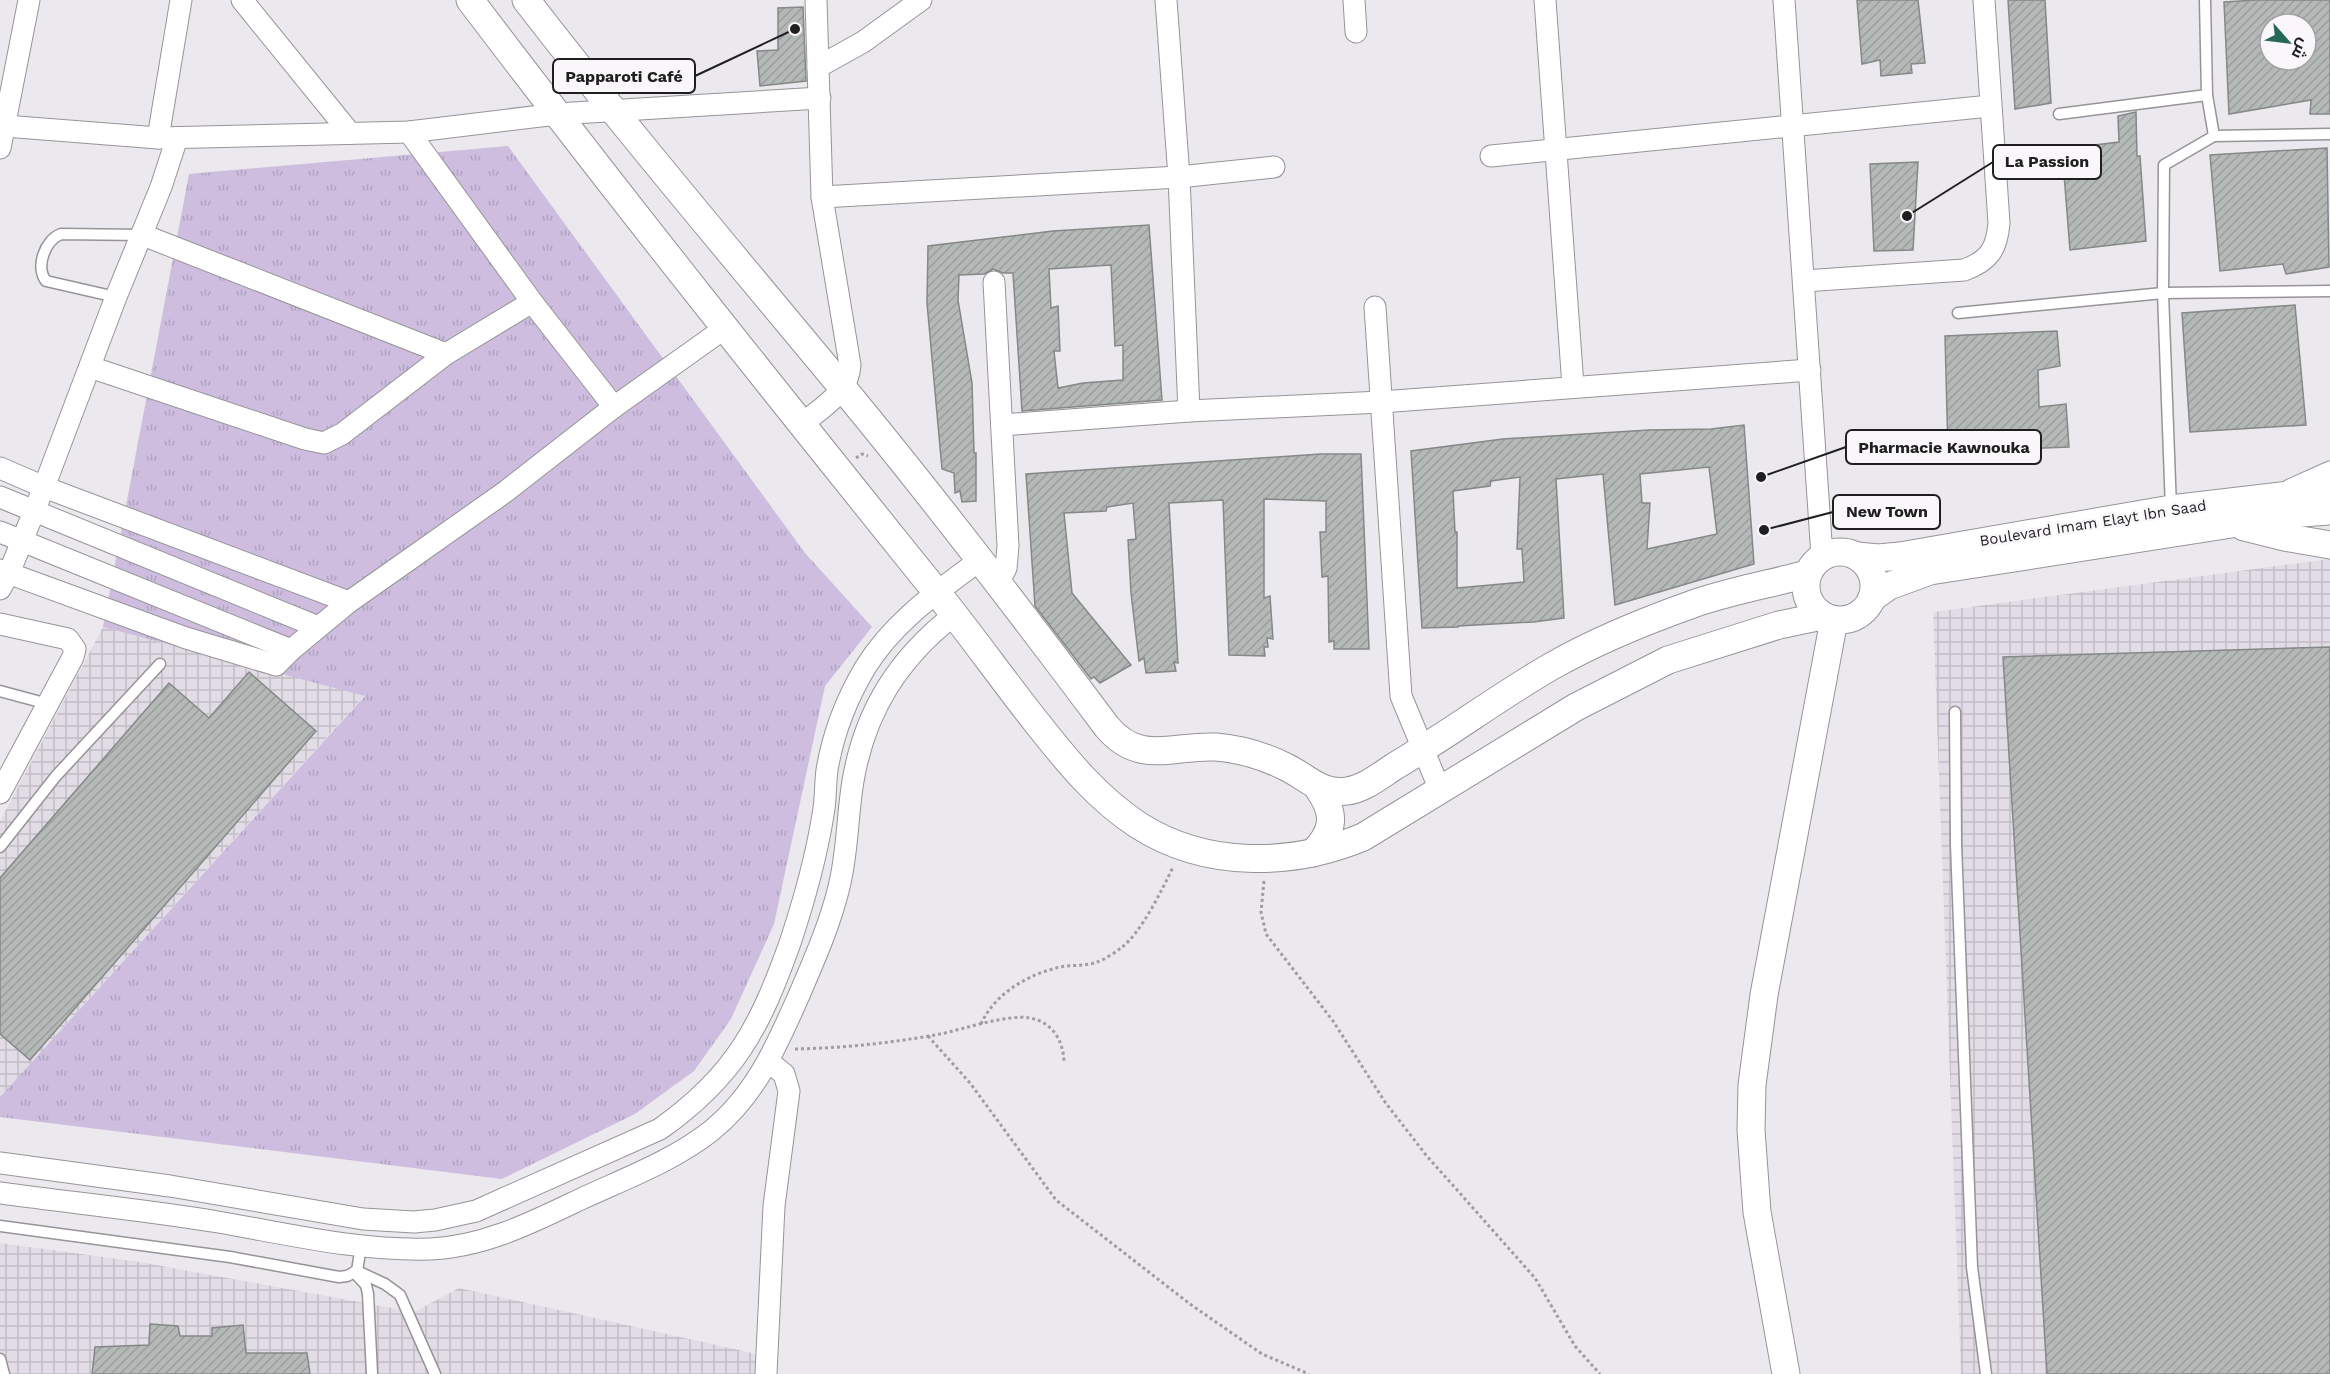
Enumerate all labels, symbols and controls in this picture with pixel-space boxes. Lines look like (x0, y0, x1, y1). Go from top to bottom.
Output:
north arrow (2258, 12, 2318, 72)
text: ش (2288, 35, 2314, 62)
callout: Papparoti Café (553, 59, 695, 93)
text: Papparoti Café (565, 67, 683, 86)
callout: La Passion (1993, 145, 2101, 179)
text: La Passion (2005, 152, 2089, 171)
callout: Pharmacie Kawnouka (1846, 430, 2041, 464)
text: Pharmacie Kawnouka (1858, 438, 2030, 457)
callout: New Town (1833, 495, 1940, 529)
street label: Boulevard Imam Elayt Ibn Saad (1978, 496, 2208, 550)
text: New Town (1846, 502, 1928, 521)

